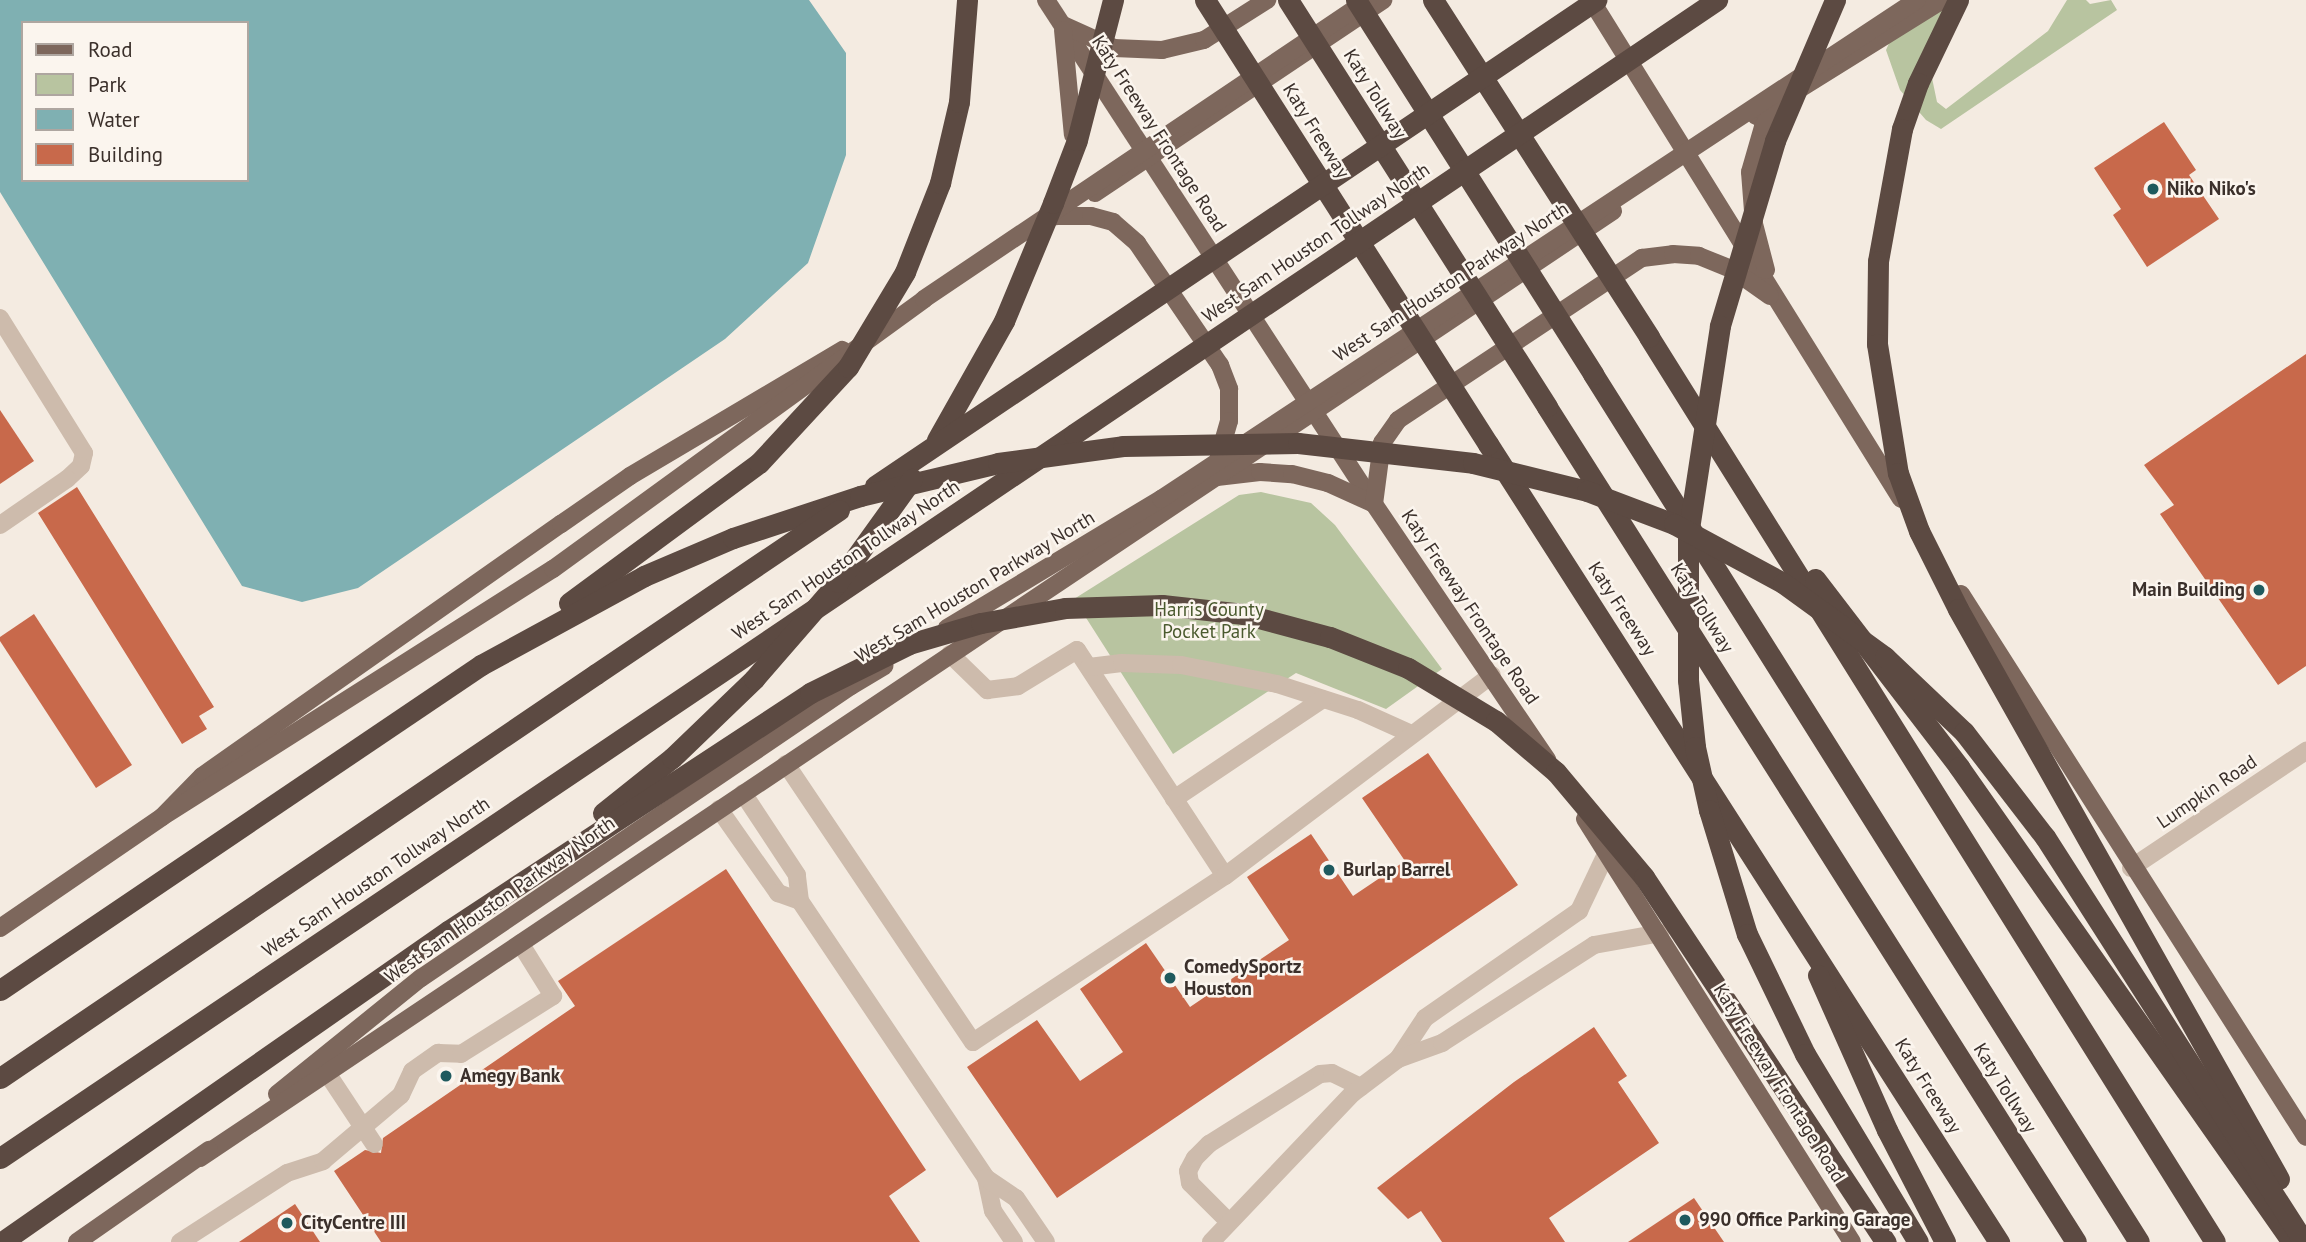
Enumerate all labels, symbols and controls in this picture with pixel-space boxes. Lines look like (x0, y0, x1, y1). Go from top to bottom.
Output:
legend (21, 21, 248, 182)
street label: Katy Freeway Frontage Road (1086, 31, 1232, 237)
text: Road (88, 36, 132, 63)
street label: Katy Tollway (1338, 45, 1412, 143)
text: Park (88, 71, 127, 98)
street label: Katy Freeway (1278, 79, 1354, 183)
text: Water (88, 106, 140, 133)
text: Building (88, 141, 163, 168)
street label: West Sam Houston Tollway North (1197, 158, 1435, 328)
place label: Niko Niko's (2167, 178, 2256, 200)
marker: Niko Niko's (2145, 181, 2161, 197)
street label: West Sam Houston Parkway North (1329, 197, 1573, 367)
street label: West Sam Houston Tollway North (727, 475, 965, 645)
street label: Katy Freeway Frontage Road (1396, 505, 1544, 709)
street label: West Sam Houston Parkway North (851, 506, 1099, 668)
street label: Katy Freeway (1583, 557, 1661, 661)
street label: Katy Tollway (1665, 559, 1739, 657)
place label: Main Building (2132, 579, 2245, 601)
marker: Main Building (2251, 582, 2267, 598)
park label: Harris County Pocket Park (1154, 599, 1264, 643)
street label: Lumpkin Road (2153, 750, 2261, 834)
street label: West Sam Houston Tollway North (257, 792, 495, 962)
street label: West Sam Houston Parkway North (380, 811, 620, 989)
place label: Burlap Barrel (1343, 859, 1450, 881)
marker: Burlap Barrel (1321, 862, 1337, 878)
place label: ComedySportz Houston (1184, 956, 1302, 1000)
marker: ComedySportz Houston (1162, 970, 1178, 986)
street label: Katy Freeway Frontage Road (1708, 979, 1850, 1187)
street label: Katy Freeway (1890, 1034, 1966, 1138)
street label: Katy Tollway (1968, 1039, 2042, 1137)
place label: Amegy Bank (460, 1065, 561, 1087)
marker: Amegy Bank (438, 1068, 454, 1084)
place label: 990 Office Parking Garage (1699, 1209, 1911, 1231)
place label: CityCentre III (301, 1212, 406, 1234)
marker: 990 Office Parking Garage (1677, 1212, 1693, 1228)
marker: CityCentre III (279, 1215, 295, 1231)

